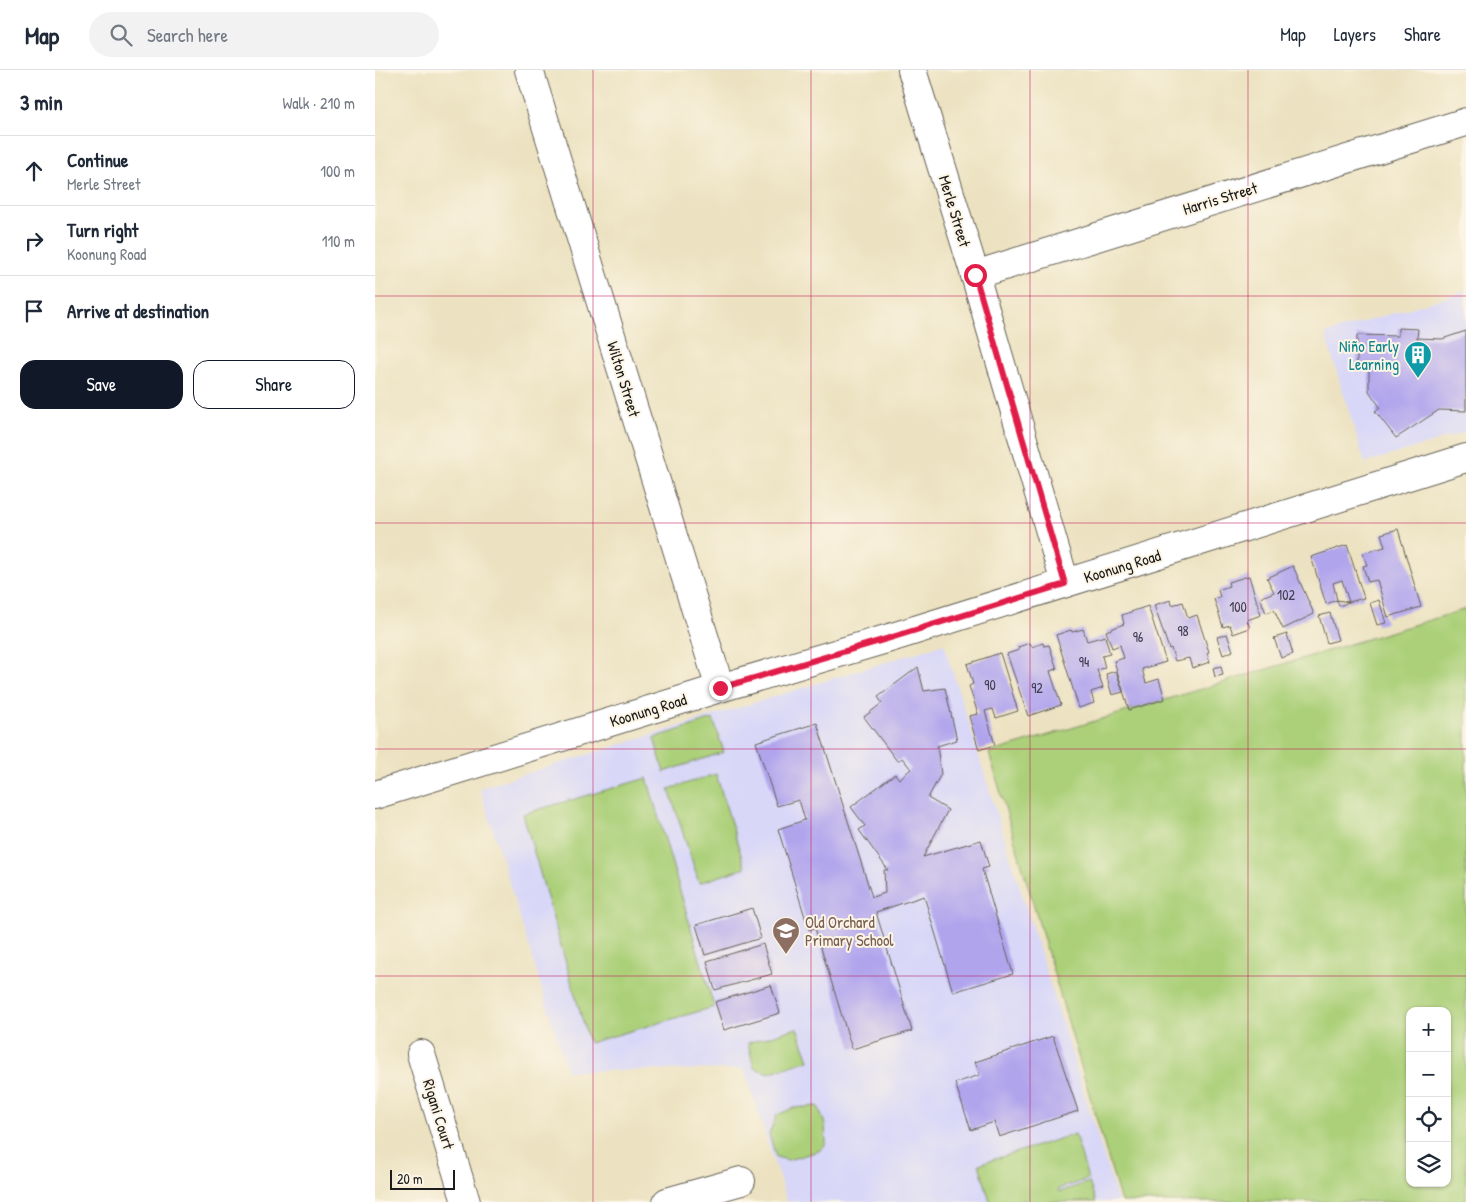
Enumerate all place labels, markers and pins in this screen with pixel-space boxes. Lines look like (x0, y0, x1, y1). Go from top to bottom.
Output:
place label: Niño Early Learning (1339, 335, 1399, 375)
building icon: Niño Early Learning (1403, 340, 1433, 379)
place label: Old Orchard Primary School (805, 911, 894, 951)
school or university icon: Old Orchard Primary School (771, 916, 801, 955)

